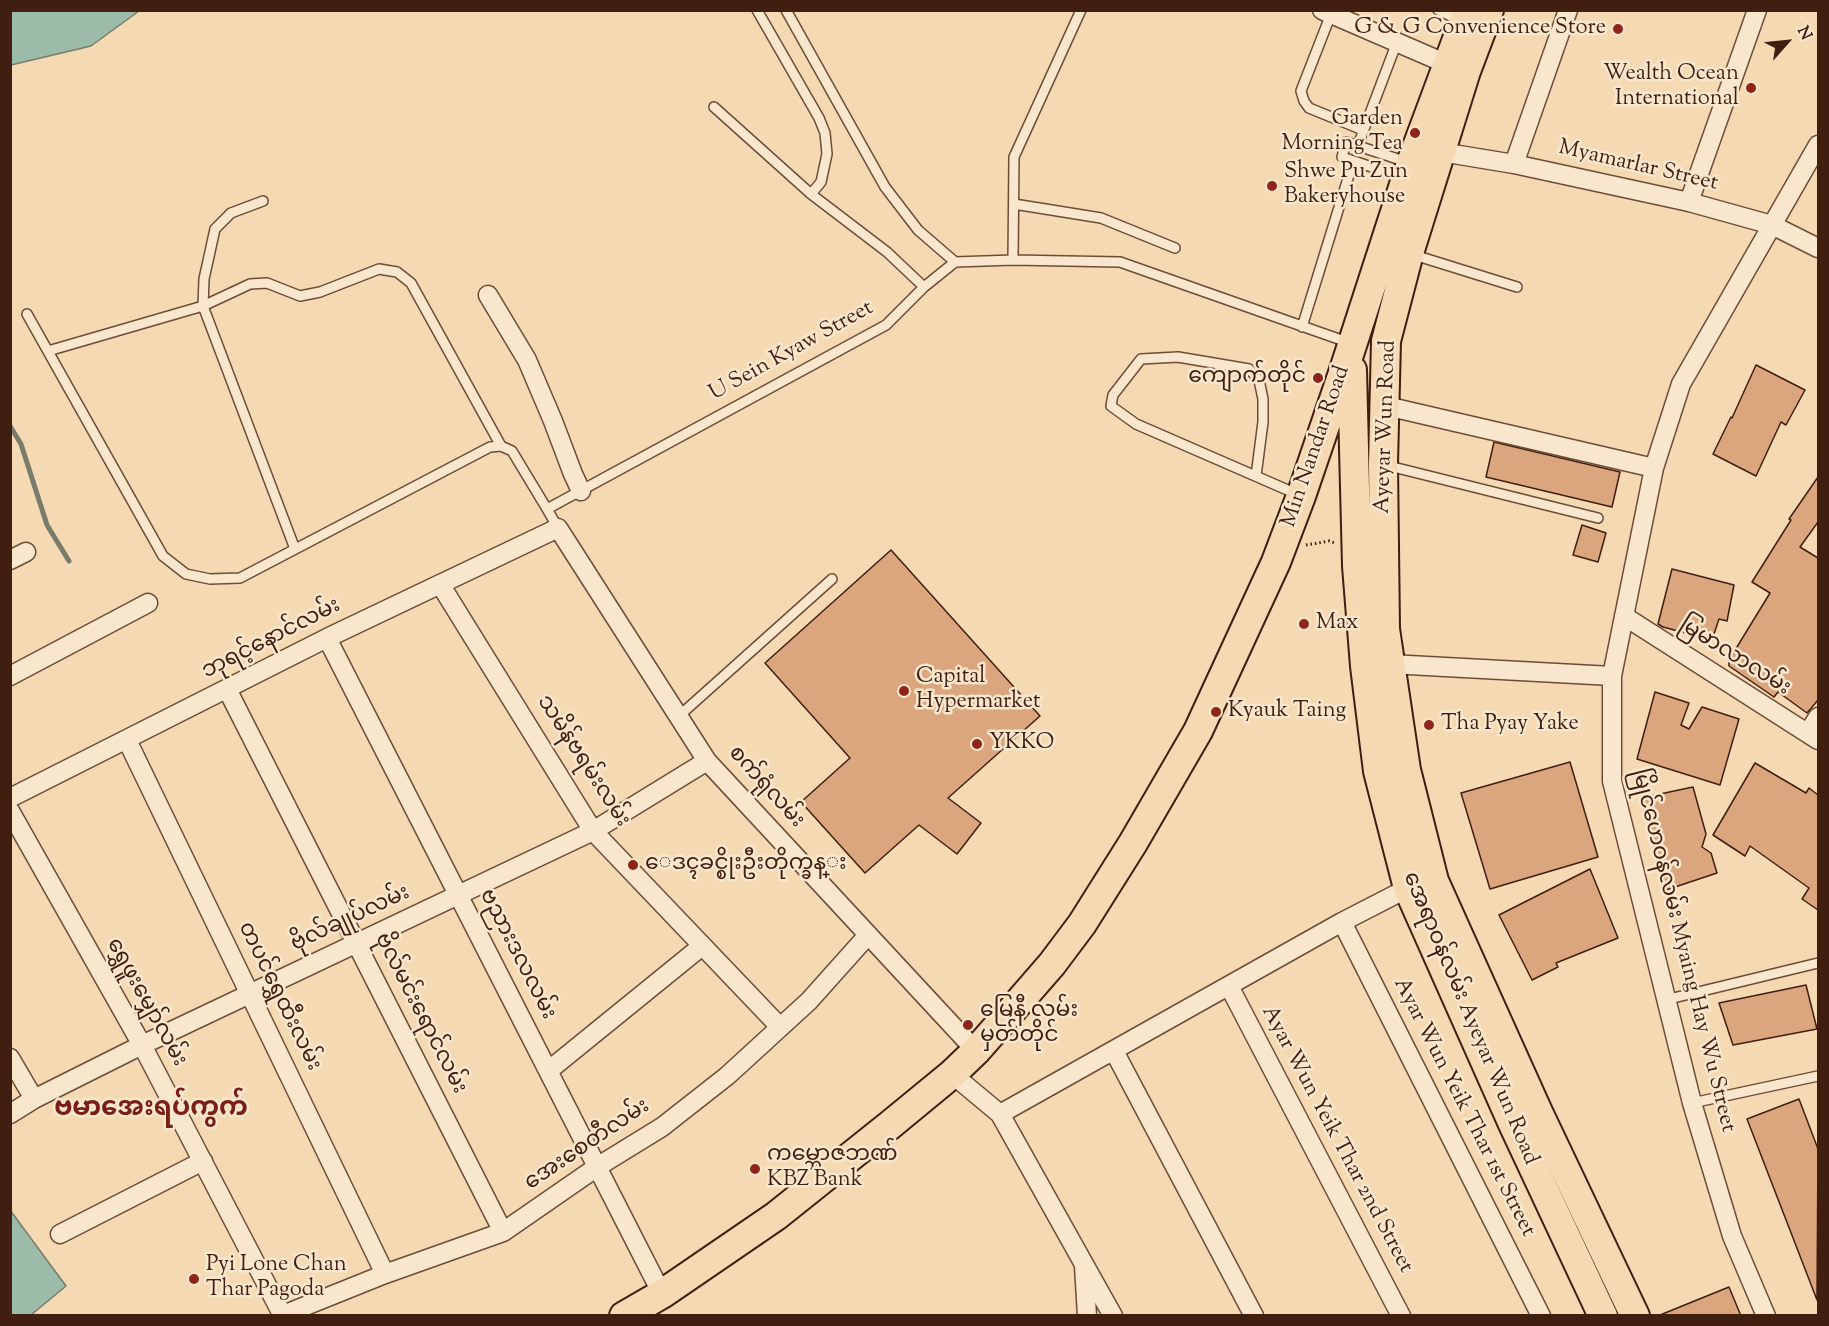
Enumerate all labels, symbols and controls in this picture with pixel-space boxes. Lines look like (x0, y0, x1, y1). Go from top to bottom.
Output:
north arrow (1757, 12, 1817, 72)
place label: G & G Convenience Store (1354, 16, 1606, 42)
marker: G & G Convenience Store (1611, 22, 1625, 36)
text: N (1790, 23, 1817, 45)
place label: Wealth Ocean International (1603, 62, 1739, 113)
marker: Wealth Ocean International (1744, 81, 1758, 95)
place label: Garden Morning Tea (1281, 107, 1403, 158)
marker: Garden Morning Tea (1408, 126, 1422, 140)
street label: Myamarlar Street (1556, 136, 1720, 198)
place label: Shwe Pu Zun Bakeryhouse (1284, 160, 1408, 212)
marker: Shwe Pu Zun Bakeryhouse (1265, 179, 1279, 193)
street label: U Sein Kyaw Street (705, 296, 879, 408)
street label: Ayeyar Wun Road (1371, 340, 1403, 514)
street label: Min Nandar Road (1277, 363, 1357, 531)
place label: ကျောက်တိုင် (1188, 365, 1306, 391)
marker: ကျောက်တိုင် (1311, 371, 1325, 385)
street label: ဘုရင့်နောင်လမ်း (198, 594, 346, 686)
place label: Max (1316, 611, 1358, 637)
street label: မြမာလာလမ်း (1673, 613, 1795, 703)
marker: Max (1297, 617, 1311, 631)
place label: Capital Hypermarket (916, 665, 1040, 716)
marker: Capital Hypermarket (897, 684, 911, 698)
street label: သမိန်ဗရမ်းလမ်း (530, 691, 634, 833)
place label: Kyauk Taing (1228, 699, 1346, 725)
marker: Kyauk Taing (1209, 705, 1223, 719)
place label: Tha Pyay Yake (1441, 712, 1579, 738)
marker: Tha Pyay Yake (1422, 718, 1436, 732)
place label: YKKO (989, 731, 1054, 757)
marker: YKKO (970, 737, 984, 751)
street label: စက်ရုံလမ်း (721, 741, 809, 835)
street label: မြိုင်ဟေဝန်လမ်း Myaing Hay Wu Street (1624, 767, 1740, 1135)
place label: ေဒၚခင္စိုးဦးတိုက္ခန္း (645, 852, 847, 878)
marker: ေဒၚခင္စိုးဦးတိုက္ခန္း (626, 858, 640, 872)
street label: အေရာဝန်လမ်း Ayeyar Wun Road (1395, 869, 1543, 1169)
street label: ဗိုလ်ချုပ်လမ်း (287, 881, 415, 959)
street label: ဗညားဒလလမ်း (472, 885, 560, 1025)
street label: တပင်ရွှေထီးလမ်း (231, 918, 325, 1076)
street label: ဗိုလ်မင်းရောင်လမ်း (367, 929, 471, 1099)
street label: ရွှေဖူးမျှော်လမ်း (99, 934, 191, 1072)
street label: Ayar Wun Yeik Thar 1st Street (1386, 974, 1540, 1242)
place label: မြေနီ လမ်း မှတ်တိုင် (980, 999, 1078, 1050)
street label: Ayar Wun Yeik Thar 2nd Street (1254, 1002, 1418, 1278)
marker: မြေနီ လမ်း မှတ်တိုင် (961, 1018, 975, 1032)
street label: အေးစေတီလမ်း (520, 1094, 656, 1198)
district label: ဗမာအေးရပ်ကွက် (54, 1095, 248, 1127)
place label: ကမ္ဘောဇဘဏ် KBZ Bank (767, 1143, 898, 1194)
marker: ကမ္ဘောဇဘဏ် KBZ Bank (748, 1162, 762, 1176)
place label: Pyi Lone Chan Thar Pagoda (206, 1253, 347, 1304)
marker: Pyi Lone Chan Thar Pagoda (187, 1272, 201, 1286)

